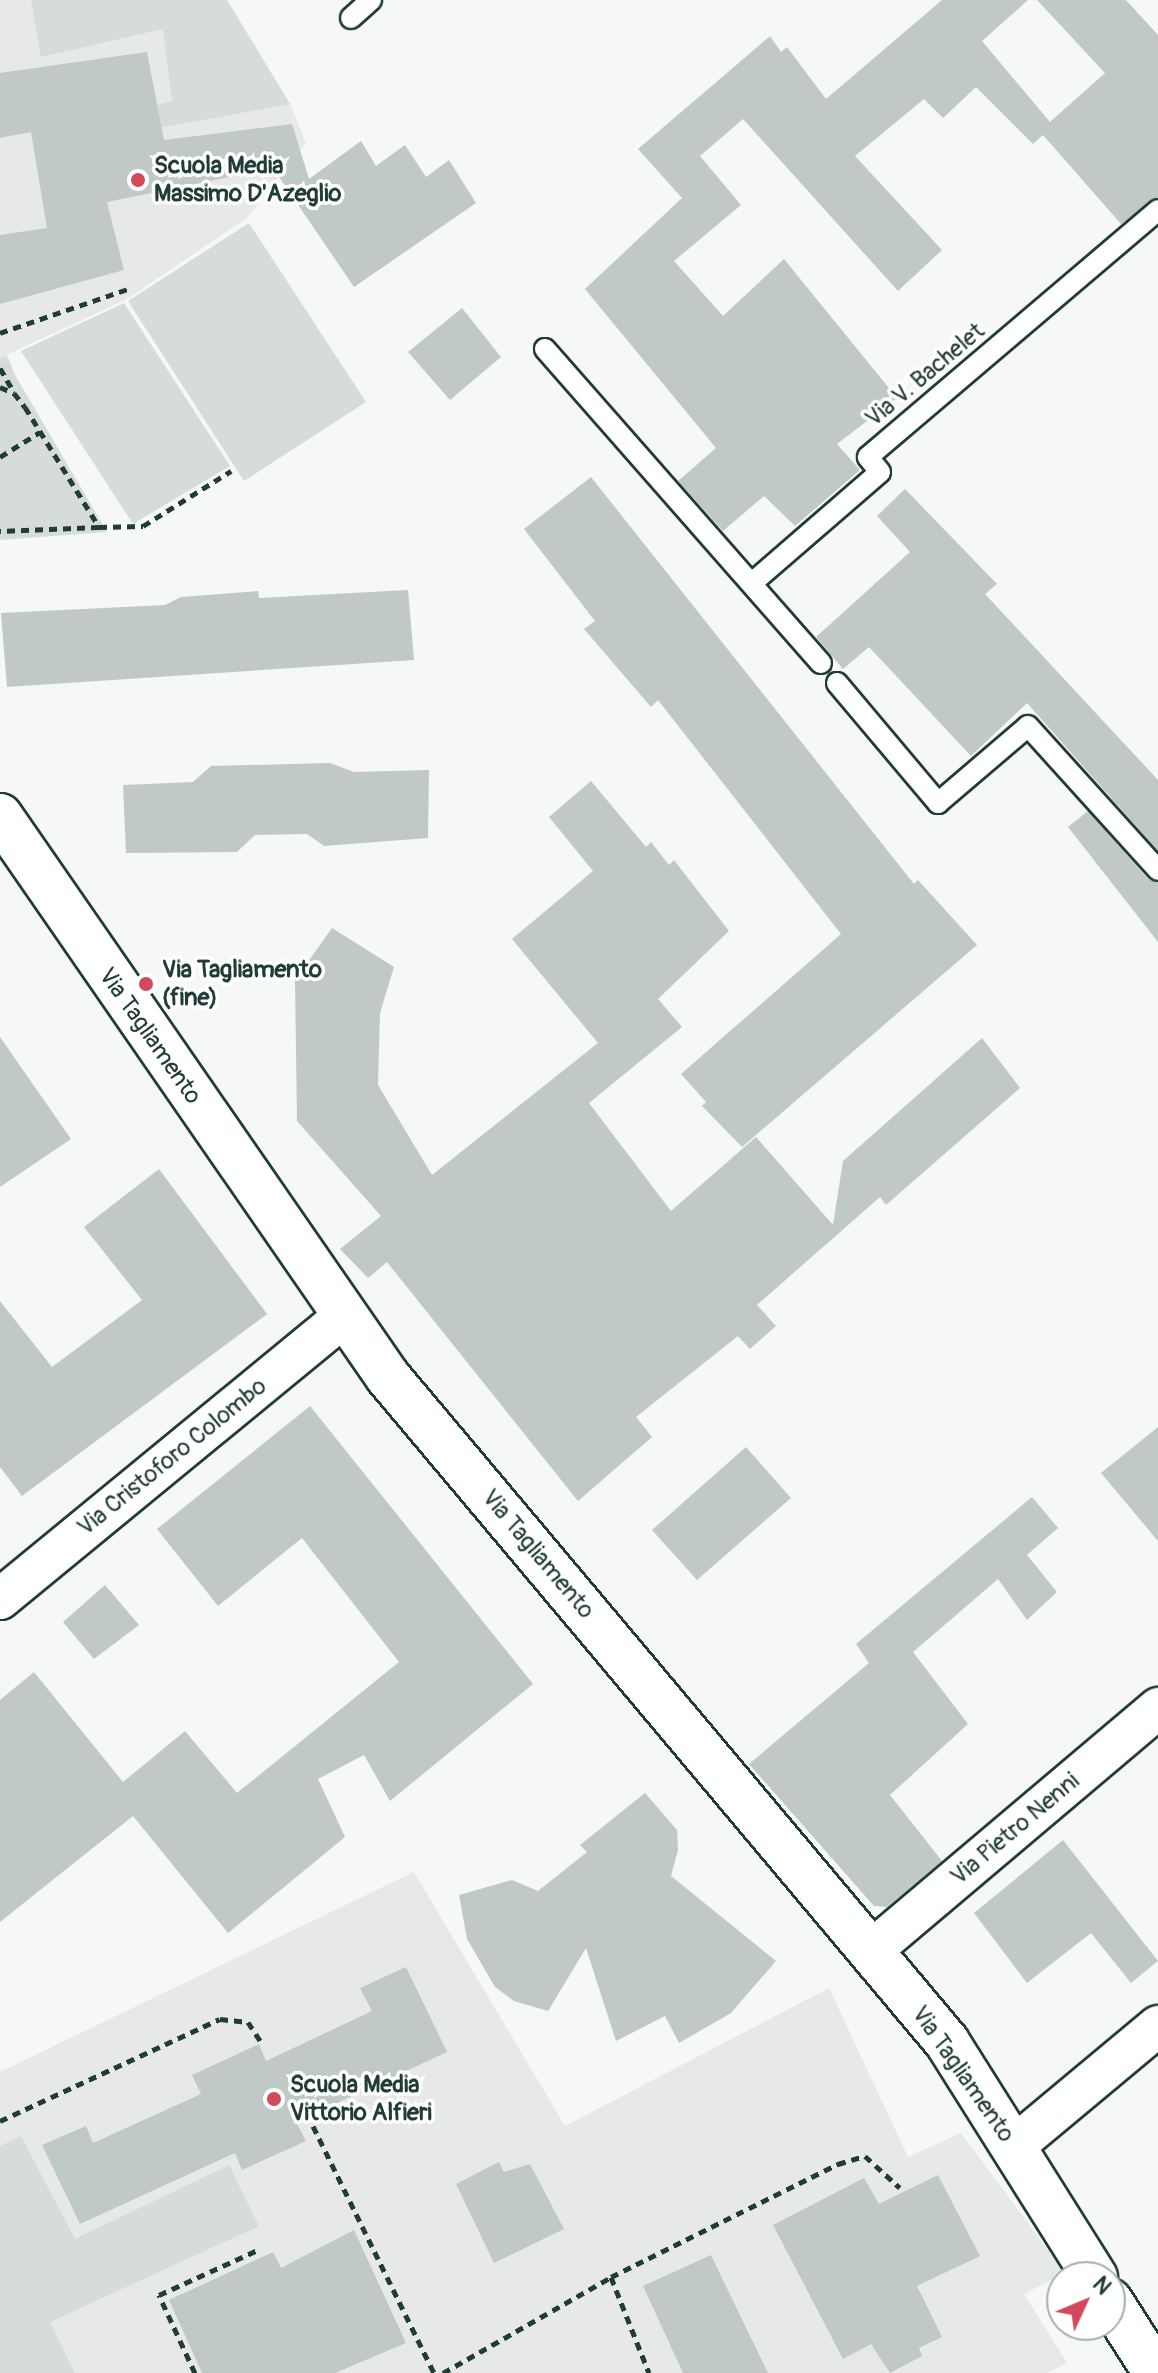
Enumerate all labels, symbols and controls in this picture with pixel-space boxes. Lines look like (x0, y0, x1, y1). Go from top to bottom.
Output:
place label: Scuola Media Massimo D'Azeglio (154, 152, 341, 208)
marker: Scuola Media Massimo D'Azeglio (129, 171, 147, 189)
street label: Via V. Bachelet (860, 317, 990, 433)
place label: Via Tagliamento (fine) (162, 956, 322, 1012)
street label: Via Tagliamento (92, 962, 208, 1110)
marker: Via Tagliamento (fine) (137, 975, 155, 993)
street label: Via Cristoforo Colombo (72, 1372, 272, 1542)
street label: Via Tagliamento (476, 1484, 600, 1624)
street label: Via Pietro Nenni (945, 1767, 1085, 1891)
street label: Via Tagliamento (905, 2000, 1021, 2148)
place label: Scuola Media Vittorio Alfieri (290, 2071, 432, 2127)
marker: Scuola Media Vittorio Alfieri (265, 2090, 283, 2108)
north arrow (1046, 2261, 1126, 2341)
text: N (1087, 2271, 1117, 2301)

